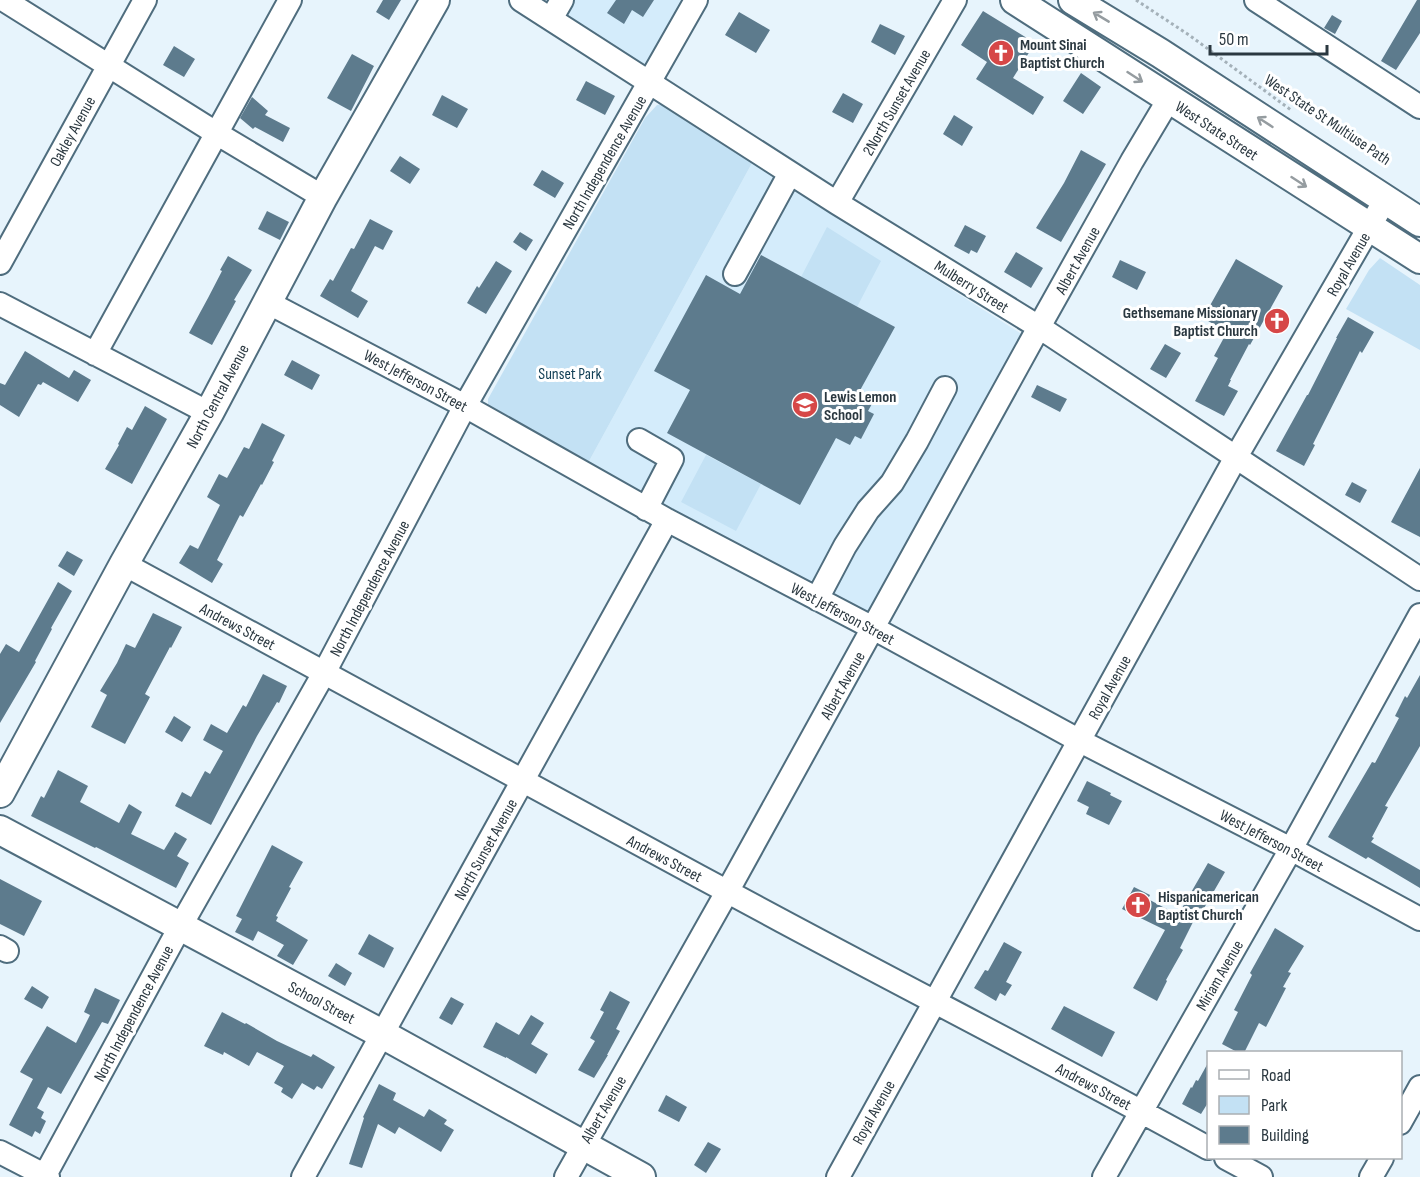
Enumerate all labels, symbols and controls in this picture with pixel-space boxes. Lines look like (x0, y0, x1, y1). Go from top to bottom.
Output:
one-way arrow (1092, 11, 1109, 23)
scale bar (1210, 18, 1327, 56)
text: 50 m (1219, 29, 1249, 50)
place label: Mount Sinai Baptist Church (1020, 36, 1105, 73)
church icon: Mount Sinai Baptist Church (986, 38, 1016, 68)
street label: 2North Sunset Avenue (859, 46, 935, 159)
one-way arrow (1126, 71, 1143, 83)
street label: West State St Multiuse Path (1260, 71, 1394, 170)
street label: North Independence Avenue (559, 92, 651, 233)
street label: Oakley Avenue (46, 93, 100, 170)
street label: West State Street (1171, 97, 1261, 165)
one-way arrow (1257, 115, 1274, 127)
one-way arrow (1290, 176, 1307, 188)
street label: Albert Avenue (1051, 224, 1105, 299)
street label: Royal Avenue (1323, 229, 1375, 300)
street label: Mulberry Street (931, 257, 1012, 318)
place label: Gethsemane Missionary Baptist Church (1123, 304, 1258, 341)
church icon: Gethsemane Missionary Baptist Church (1262, 306, 1292, 336)
street label: North Central Avenue (183, 342, 254, 452)
street label: West Jefferson Street (360, 346, 470, 417)
park label: Sunset Park (538, 365, 602, 384)
place label: Lewis Lemon School (824, 388, 896, 425)
school or university icon: Lewis Lemon School (790, 390, 820, 420)
street label: North Independence Avenue (326, 517, 414, 660)
street label: West Jefferson Street (787, 579, 897, 650)
street label: Andrews Street (196, 599, 278, 655)
street label: Albert Avenue (816, 649, 870, 724)
street label: Royal Avenue (1085, 652, 1136, 723)
street label: North Sunset Avenue (451, 796, 522, 904)
street label: West Jefferson Street (1216, 806, 1326, 877)
street label: Andrews Street (623, 831, 705, 887)
place label: Hispanicamerican Baptist Church (1158, 888, 1259, 925)
church icon: Hispanicamerican Baptist Church (1123, 890, 1153, 920)
street label: Miriam Avenue (1193, 937, 1248, 1014)
street label: North Independence Avenue (90, 942, 178, 1085)
street label: School Street (285, 978, 358, 1029)
legend (1207, 1051, 1402, 1159)
street label: Andrews Street (1052, 1059, 1134, 1115)
text: Road (1261, 1065, 1291, 1086)
street label: Albert Avenue (577, 1073, 631, 1148)
street label: Royal Avenue (849, 1077, 900, 1148)
text: Park (1261, 1095, 1287, 1116)
text: Building (1261, 1125, 1309, 1146)

